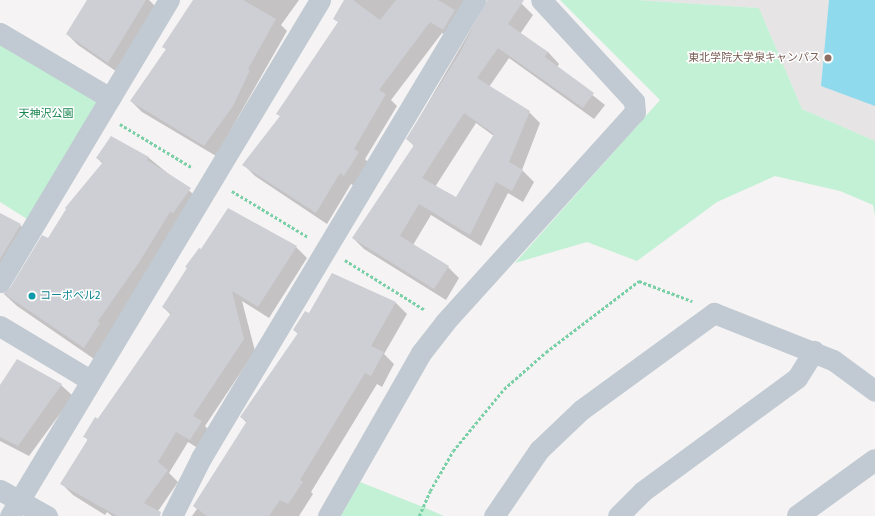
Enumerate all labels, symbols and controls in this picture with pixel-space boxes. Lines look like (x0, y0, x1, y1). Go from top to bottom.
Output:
place label: 東北学院大学泉キャンパス (688, 51, 820, 65)
marker: 東北学院大学泉キャンパス (823, 53, 833, 63)
park label: 天神沢公園 (19, 107, 73, 121)
place label: コーポベル2 (40, 289, 100, 303)
marker: コーポベル2 (27, 291, 37, 301)

